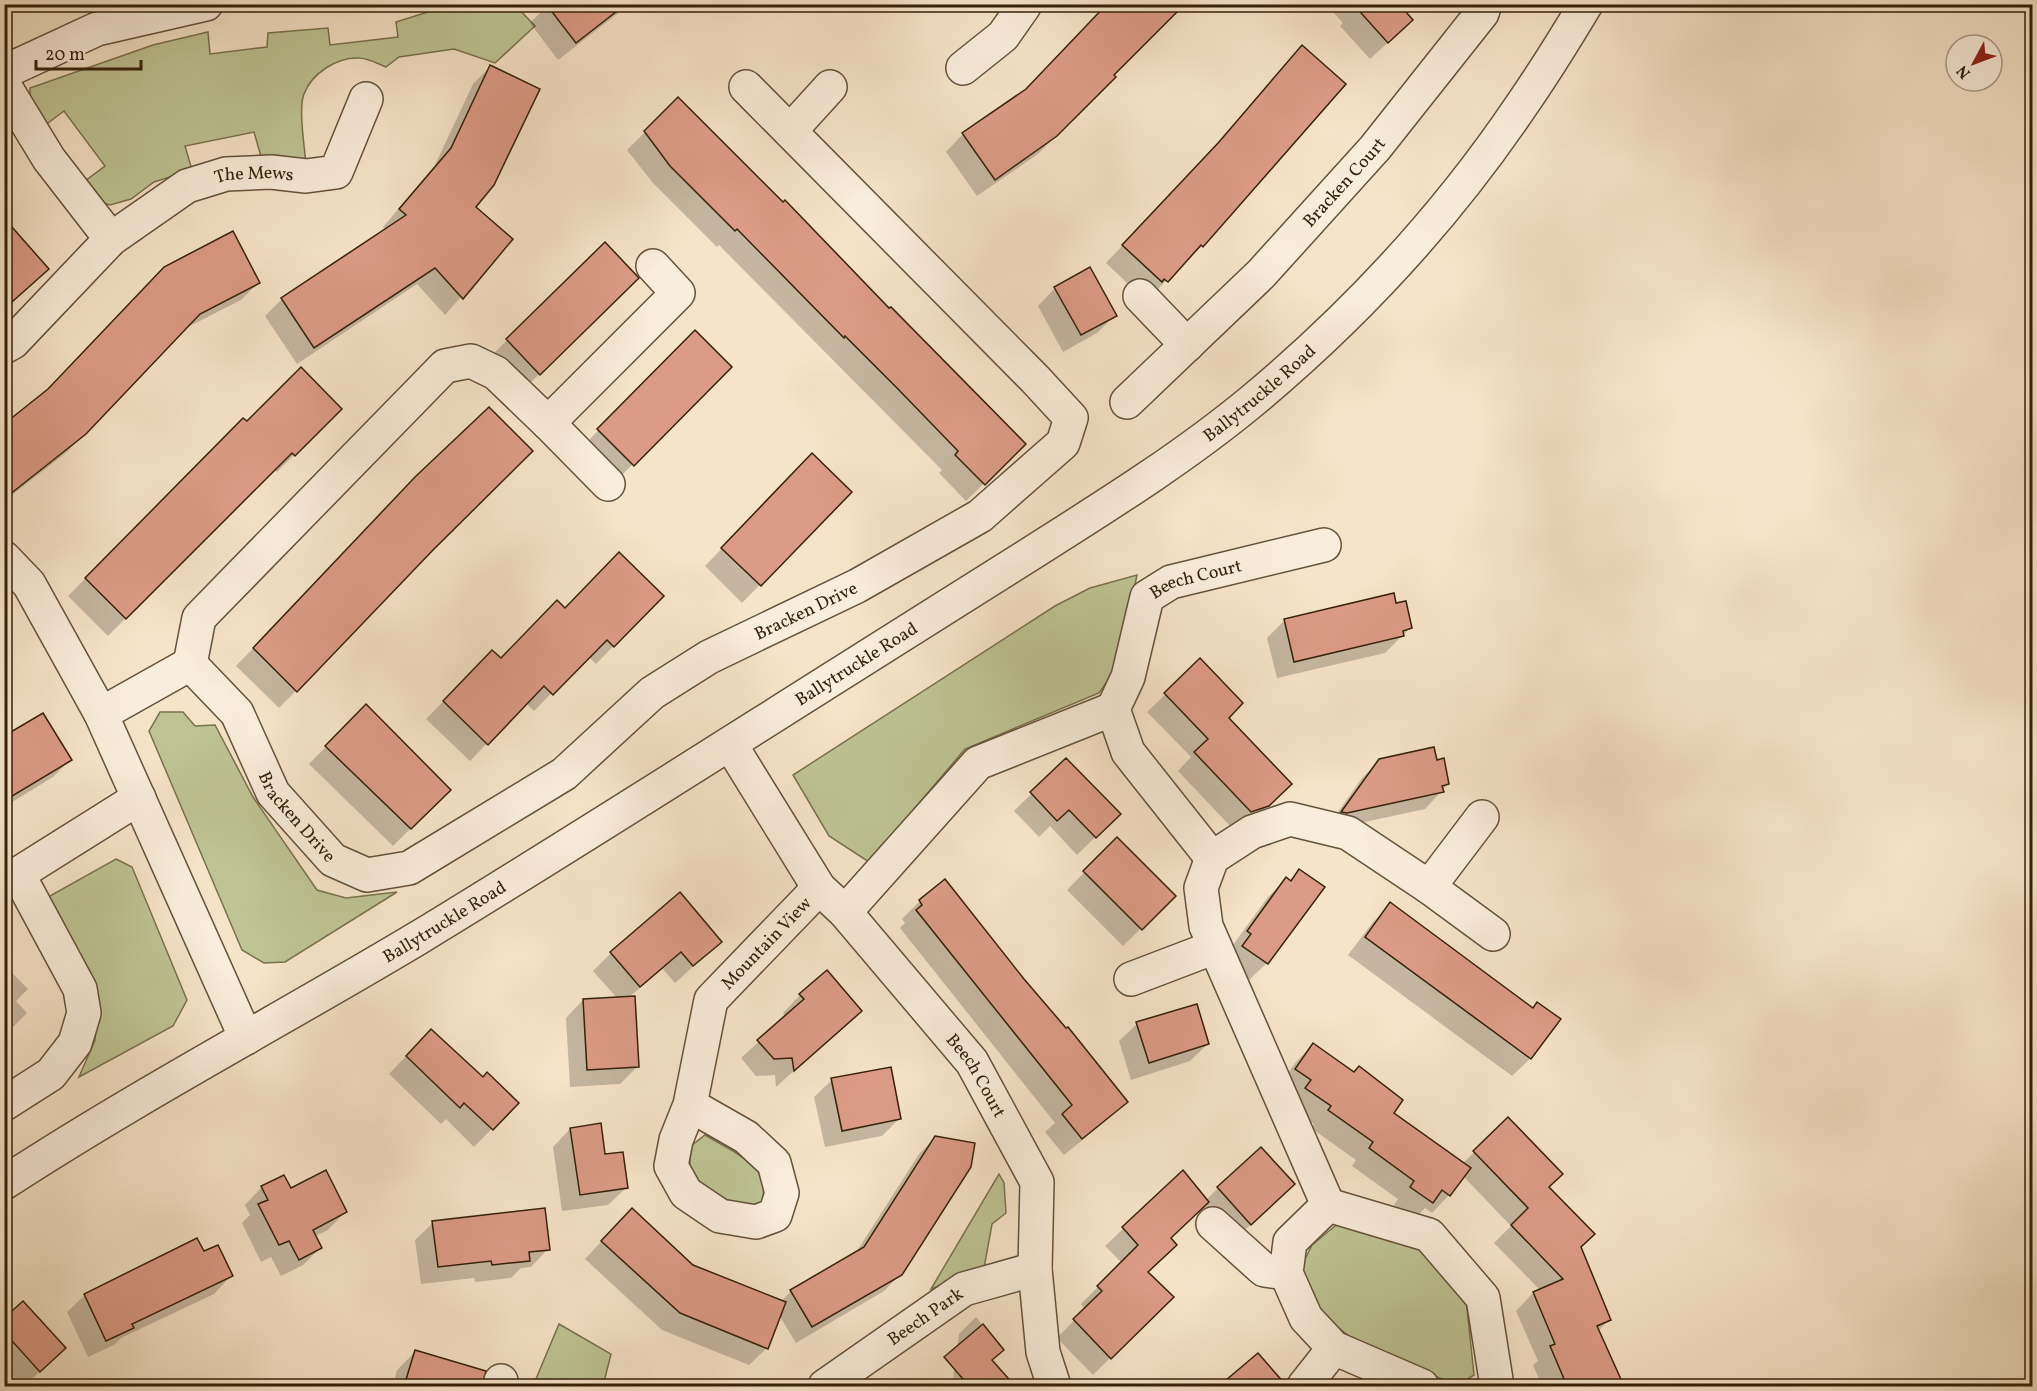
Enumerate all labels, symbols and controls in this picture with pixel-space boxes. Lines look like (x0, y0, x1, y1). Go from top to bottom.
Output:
scale bar (36, 33, 141, 71)
north arrow (1944, 33, 2004, 93)
text: 20 m (45, 43, 85, 68)
text: N (1952, 60, 1976, 83)
street label: Bracken Court (1298, 133, 1392, 234)
street label: The Mews (212, 161, 295, 191)
street label: Ballytruckle Road (1198, 340, 1322, 449)
street label: Beech Court (1145, 554, 1244, 606)
street label: Bracken Drive (751, 576, 862, 647)
street label: Ballytruckle Road (791, 617, 923, 713)
street label: Bracken Drive (251, 768, 341, 869)
street label: Ballytruckle Road (379, 876, 512, 970)
street label: Mountain View (716, 892, 818, 996)
street label: Beech Court (939, 1029, 1011, 1123)
street label: Beech Park (883, 1282, 969, 1353)

